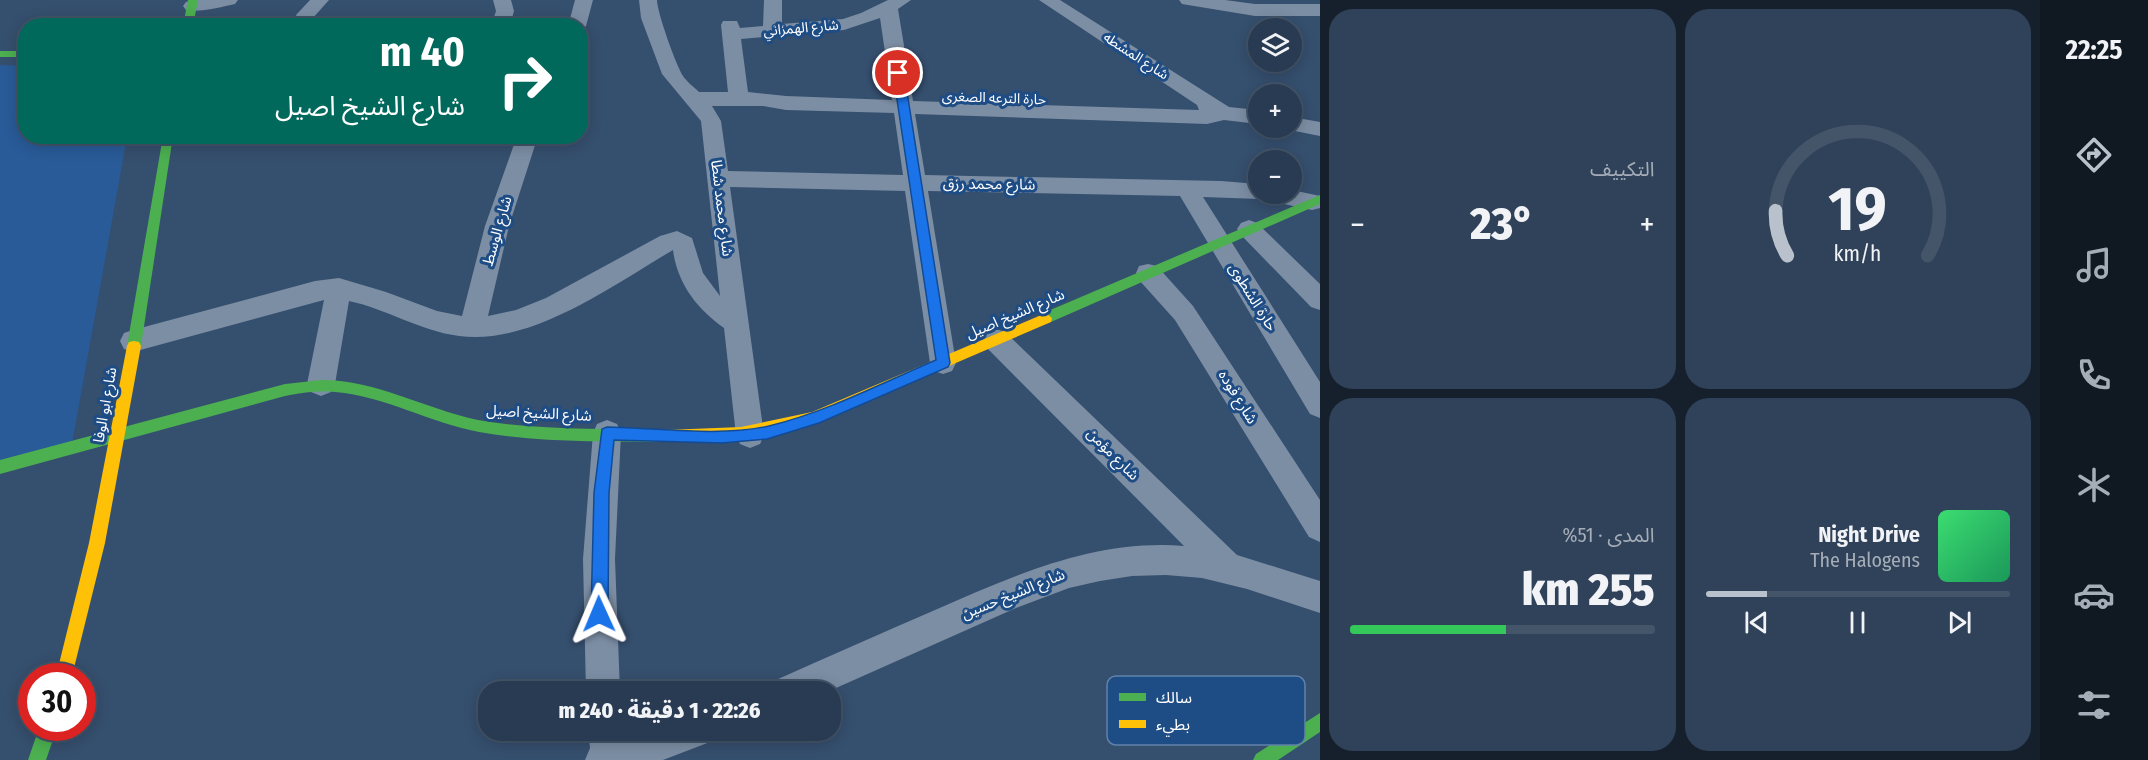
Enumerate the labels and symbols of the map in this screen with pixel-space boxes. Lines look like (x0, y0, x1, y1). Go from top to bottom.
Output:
street label: شارع الهمزاني (763, 16, 839, 42)
street label: شارع المشطه (1099, 29, 1172, 85)
pin (872, 47, 923, 98)
street label: حارة الترعه الصغرى (942, 88, 1046, 108)
street label: شارع محمد شطا (704, 159, 737, 258)
street label: شارع محمد رزق (943, 174, 1036, 197)
street label: شارع الوسط (478, 194, 518, 269)
street label: حارة الشطوى (1225, 260, 1281, 335)
street label: شارع الشيخ اصيل (963, 285, 1068, 346)
street label: شارع ابو الوفا (89, 365, 124, 445)
street label: شارع فوده (1212, 367, 1262, 429)
street label: شارع الشيخ اصيل (486, 401, 592, 428)
street label: شارع مؤمن (1081, 424, 1143, 486)
street label: شارع الشيخ حسين (959, 565, 1069, 626)
position arrow (567, 582, 631, 646)
speed limit sign: 30 (18, 663, 96, 741)
legend (1107, 676, 1305, 745)
text: سالك (1156, 688, 1192, 707)
text: بطيء (1156, 715, 1190, 737)

